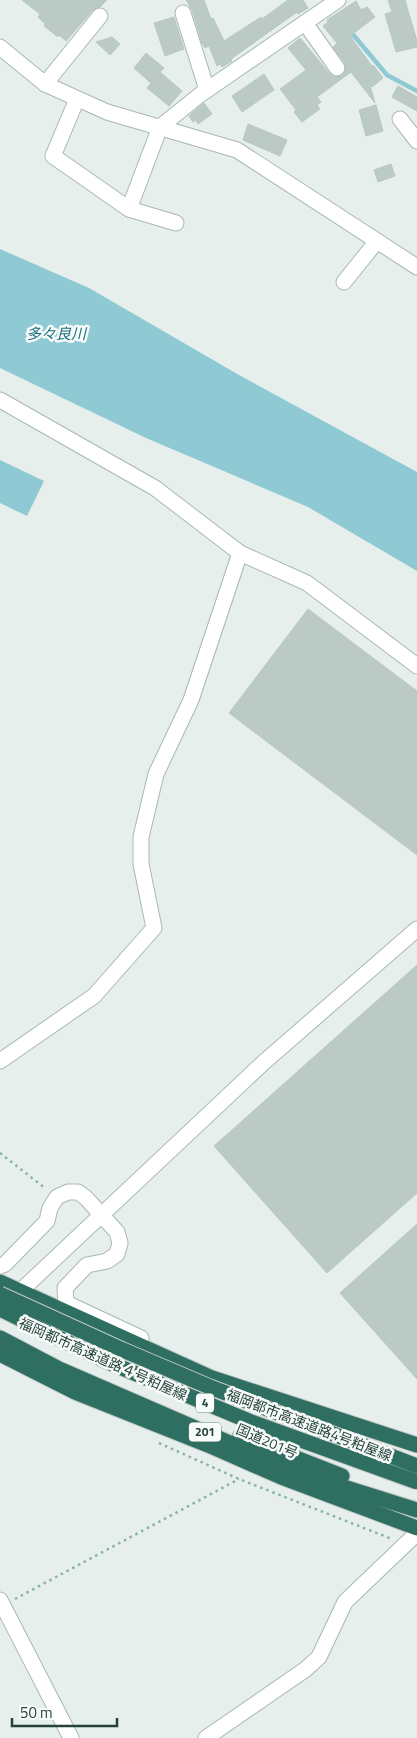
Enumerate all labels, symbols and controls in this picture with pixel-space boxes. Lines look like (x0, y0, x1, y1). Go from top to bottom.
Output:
water label: 多々良川 (26, 322, 88, 345)
street label: 福岡都市高速道路４号粕屋線 (16, 1312, 191, 1405)
street label: 福岡都市高速道路4号粕屋線 (223, 1383, 395, 1466)
road number: 4 (196, 1394, 214, 1412)
street label: 国道201号 (233, 1418, 301, 1463)
road number: 201 (189, 1422, 221, 1441)
scale bar (12, 1696, 118, 1728)
text: 50 m (20, 1701, 53, 1724)

